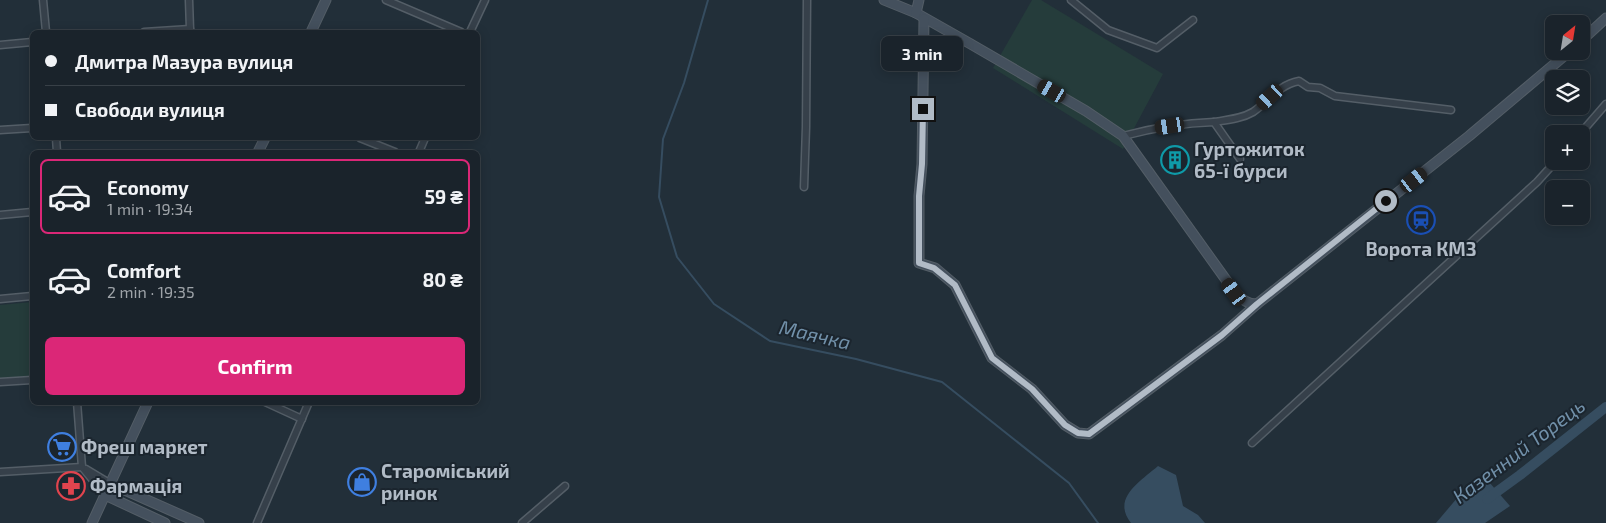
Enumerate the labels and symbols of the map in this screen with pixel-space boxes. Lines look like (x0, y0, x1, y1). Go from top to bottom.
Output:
north arrow (1545, 15, 1590, 60)
callout: 3 min (882, 36, 964, 72)
car (1035, 77, 1068, 105)
car (1253, 81, 1286, 113)
route end (912, 98, 934, 120)
car (1154, 116, 1185, 136)
place label: Гуртожиток 65-ї бурси (1194, 137, 1305, 182)
building icon: Гуртожиток 65-ї бурси (1160, 145, 1190, 175)
car (1397, 165, 1430, 195)
route start (1375, 190, 1397, 212)
station icon: Ворота КМЗ (1406, 205, 1436, 235)
place label: Ворота КМЗ (1365, 237, 1477, 260)
car (1219, 275, 1248, 309)
water label: Маячка (777, 314, 853, 354)
water label: Казенний Торець (1447, 393, 1589, 508)
supermarket icon: Фреш маркет (47, 432, 77, 462)
place label: Фреш маркет (81, 435, 208, 458)
place label: Староміський ринок (381, 459, 510, 504)
shop icon: Староміський ринок (347, 467, 377, 497)
pharmacy icon: Фармація (56, 471, 86, 501)
place label: Фармація (90, 474, 182, 497)

